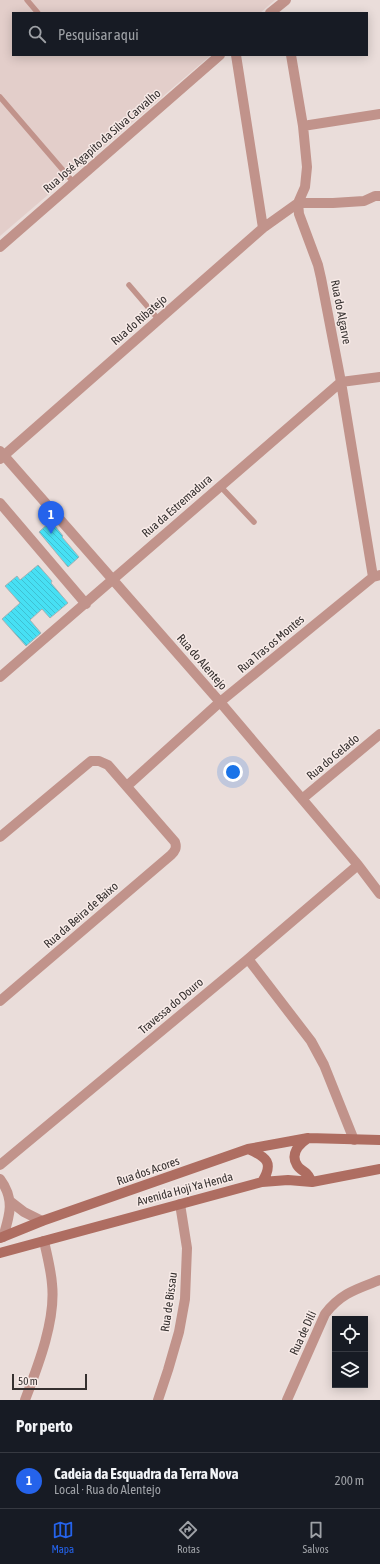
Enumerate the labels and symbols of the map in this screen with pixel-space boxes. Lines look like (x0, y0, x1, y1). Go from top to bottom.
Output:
street label: Rua José Agapito da Silva Carvalho (41, 86, 164, 196)
street label: Rua do Algarve (328, 279, 354, 345)
street label: Rua do Ribatejo (108, 292, 170, 348)
street label: Rua da Estremadura (139, 472, 215, 540)
pin: 1 (38, 501, 64, 534)
street label: Rua Tras os Montes (235, 612, 307, 676)
street label: Rua do Alentejo (174, 631, 230, 693)
street label: Rua do Gelado (304, 731, 362, 783)
your location (223, 762, 243, 782)
street label: Rua da Beira de Baixo (41, 879, 121, 951)
street label: Travessa do Douro (136, 975, 206, 1037)
street label: Rua dos Acores (115, 1154, 181, 1188)
street label: Avenida Hoji Ya Henda (135, 1169, 235, 1209)
street label: Rua de Bissau (158, 1271, 180, 1333)
street label: Rua de Dili (287, 1309, 319, 1357)
scale bar (12, 1372, 87, 1391)

